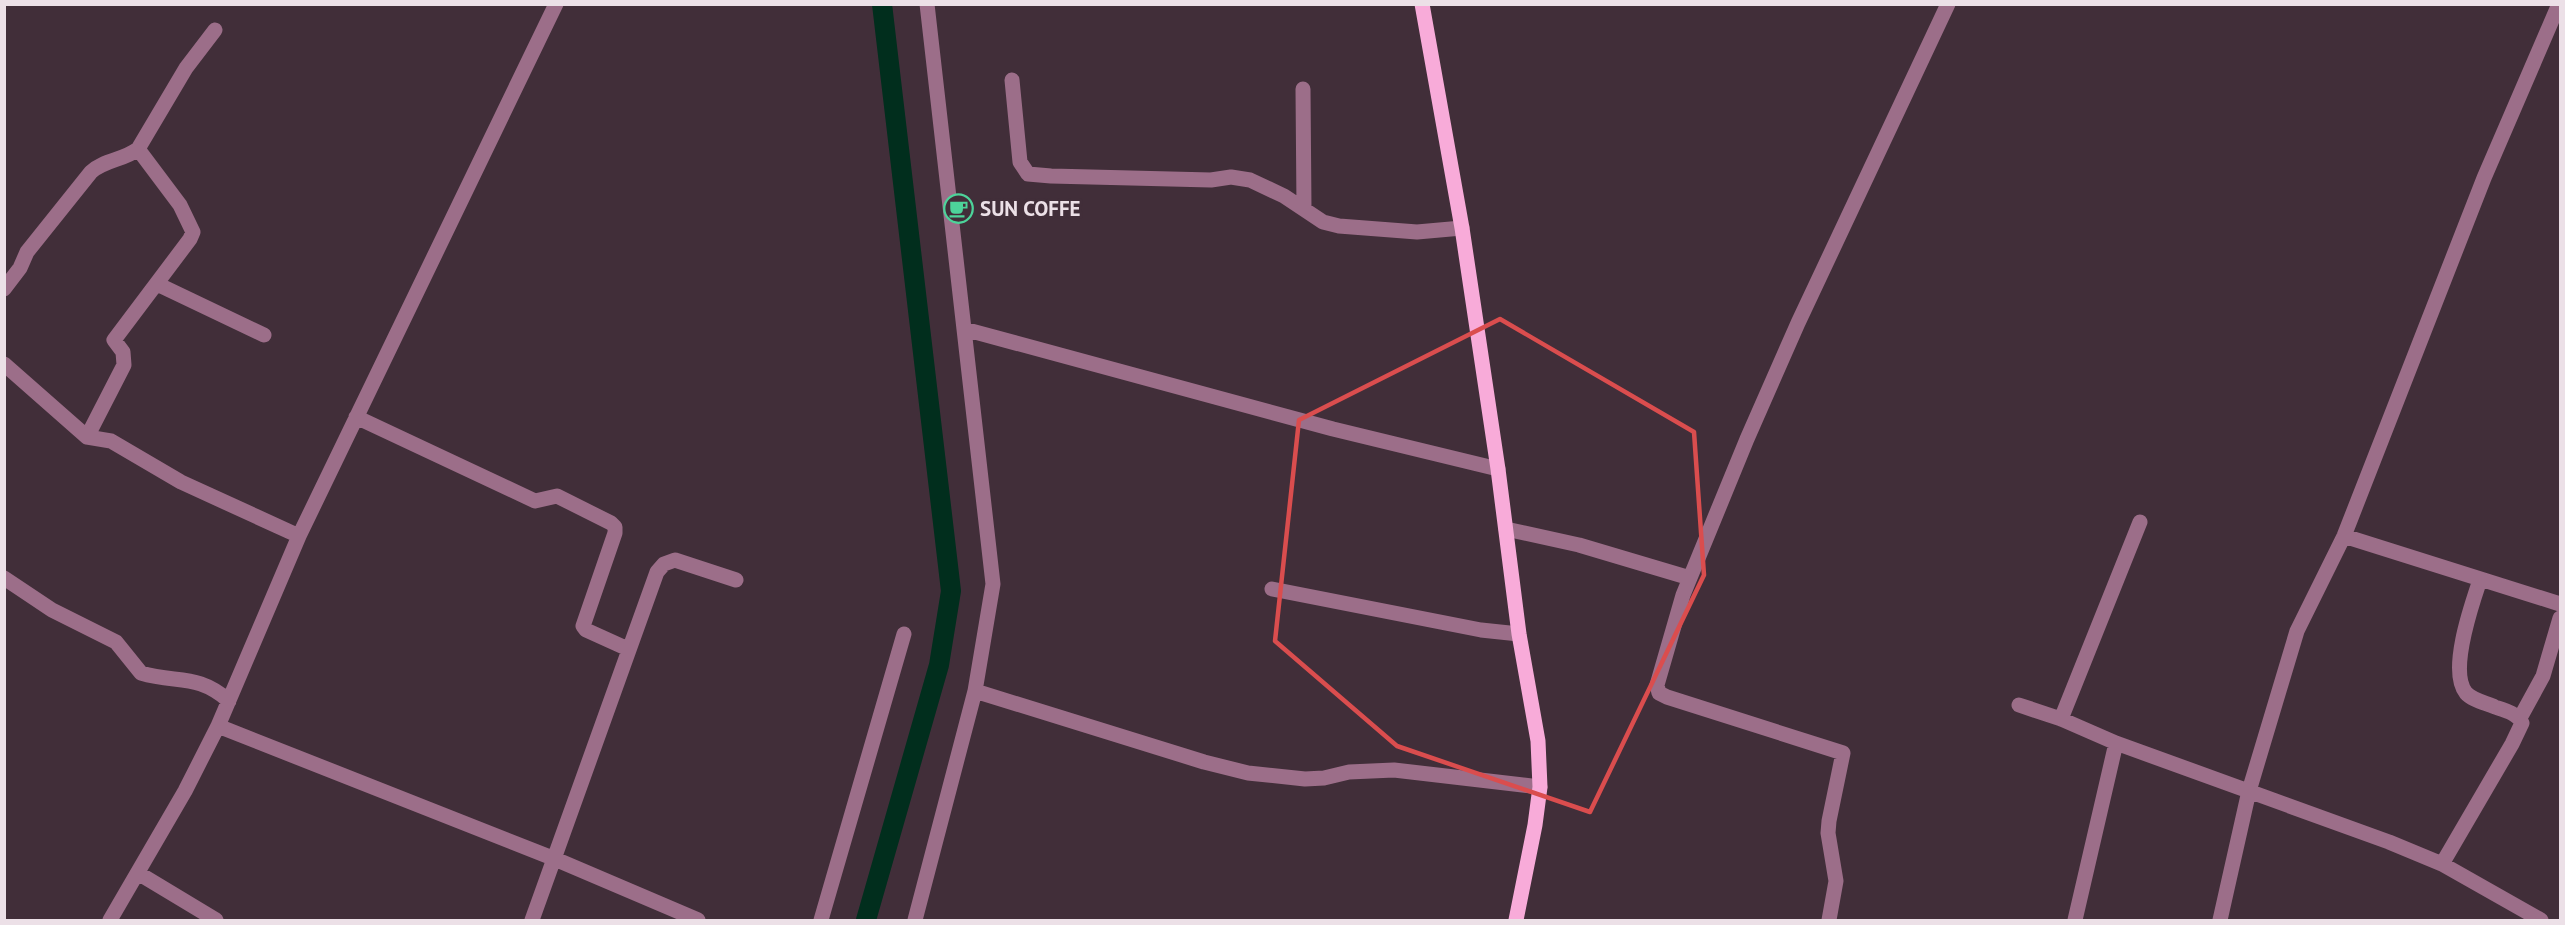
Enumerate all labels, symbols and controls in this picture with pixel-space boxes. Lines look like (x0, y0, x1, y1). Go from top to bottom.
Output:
cafe icon: SUN COFFE (943, 193, 975, 225)
place label: SUN COFFE (980, 195, 1081, 222)

